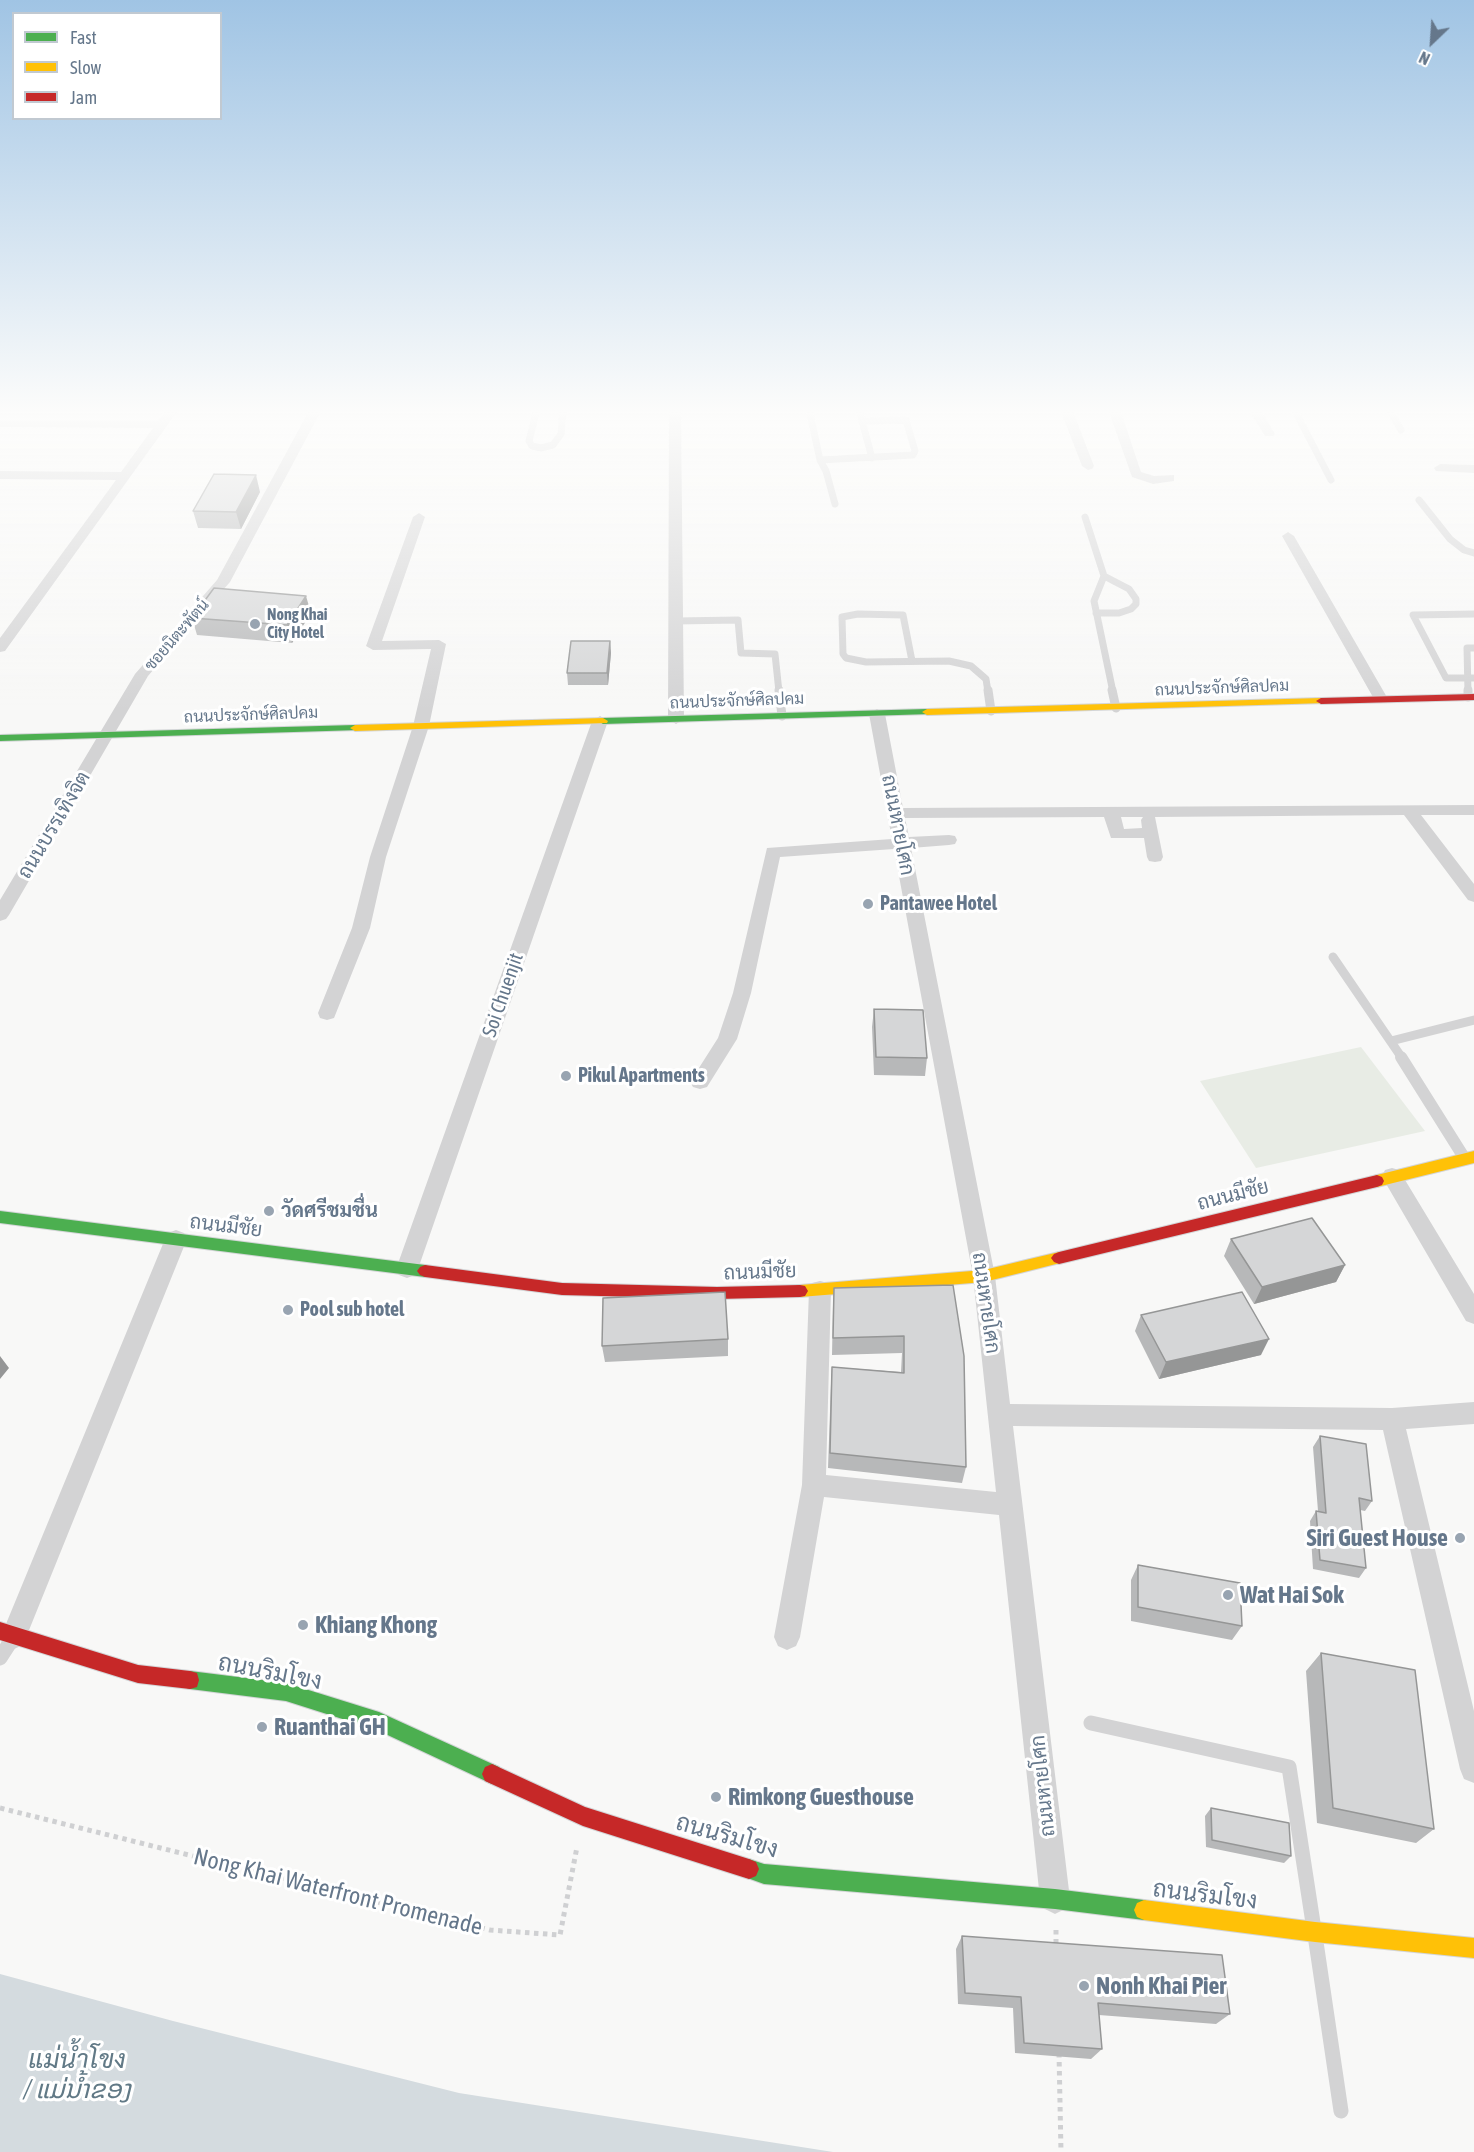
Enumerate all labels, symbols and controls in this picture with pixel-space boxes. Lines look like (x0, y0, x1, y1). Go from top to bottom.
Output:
legend (12, 12, 222, 120)
north arrow (1402, 12, 1462, 72)
text: Fast (70, 27, 97, 48)
text: N (1416, 48, 1432, 68)
text: Slow (70, 57, 101, 78)
text: Jam (70, 87, 97, 108)
street label: ซอยนิตะพัตน์ (141, 595, 213, 675)
place label: Nong Khai City Hotel (267, 605, 328, 643)
marker: Nong Khai City Hotel (248, 617, 262, 631)
street label: ถนนประจักษ์ศิลปคม (1155, 676, 1289, 700)
street label: ถนนประจักษ์ศิลปคม (670, 689, 804, 713)
street label: ถนนประจักษ์ศิลปคม (184, 703, 318, 727)
street label: ถนนบรรเทิงจิต (13, 767, 95, 883)
street label: ถนนหายโศก (876, 773, 920, 877)
place label: Pantawee Hotel (880, 892, 997, 916)
marker: Pantawee Hotel (861, 897, 875, 911)
street label: Soi Chuenjit (477, 950, 529, 1040)
place label: Pikul Apartments (578, 1064, 705, 1088)
marker: Pikul Apartments (559, 1069, 573, 1083)
street label: ถนนมีชัย (1195, 1175, 1271, 1215)
place label: วัดศรีชมชื่น (281, 1199, 378, 1223)
marker: วัดศรีชมชื่น (262, 1204, 276, 1218)
street label: ถนนมีชัย (188, 1210, 264, 1242)
street label: ถนนหายโศก (967, 1251, 1005, 1355)
street label: ถนนมีชัย (723, 1259, 797, 1285)
place label: Pool sub hotel (300, 1298, 404, 1322)
marker: Pool sub hotel (281, 1303, 295, 1317)
place label: Siri Guest House (1306, 1524, 1448, 1552)
marker: Siri Guest House (1453, 1531, 1467, 1545)
place label: Wat Hai Sok (1240, 1581, 1344, 1609)
marker: Wat Hai Sok (1221, 1588, 1235, 1602)
place label: Khiang Khong (315, 1611, 437, 1639)
marker: Khiang Khong (296, 1618, 310, 1632)
street label: ถนนริมโขง (216, 1648, 324, 1696)
place label: Ruanthai GH (274, 1713, 386, 1741)
marker: Ruanthai GH (255, 1720, 269, 1734)
street label: ถนนหายโศก (1026, 1734, 1060, 1838)
place label: Rimkong Guesthouse (728, 1783, 914, 1811)
marker: Rimkong Guesthouse (709, 1790, 723, 1804)
street label: ถนนริมโขง (673, 1808, 781, 1864)
street label: Nong Khai Waterfront Promenade (191, 1842, 485, 1942)
street label: ถนนริมโขง (1151, 1874, 1259, 1916)
place label: Nonh Khai Pier (1096, 1972, 1226, 2000)
marker: Nonh Khai Pier (1077, 1979, 1091, 1993)
water label: แม่น้ำโขง / ແມ່ນ້ຳຂອງ (23, 2044, 131, 2106)

